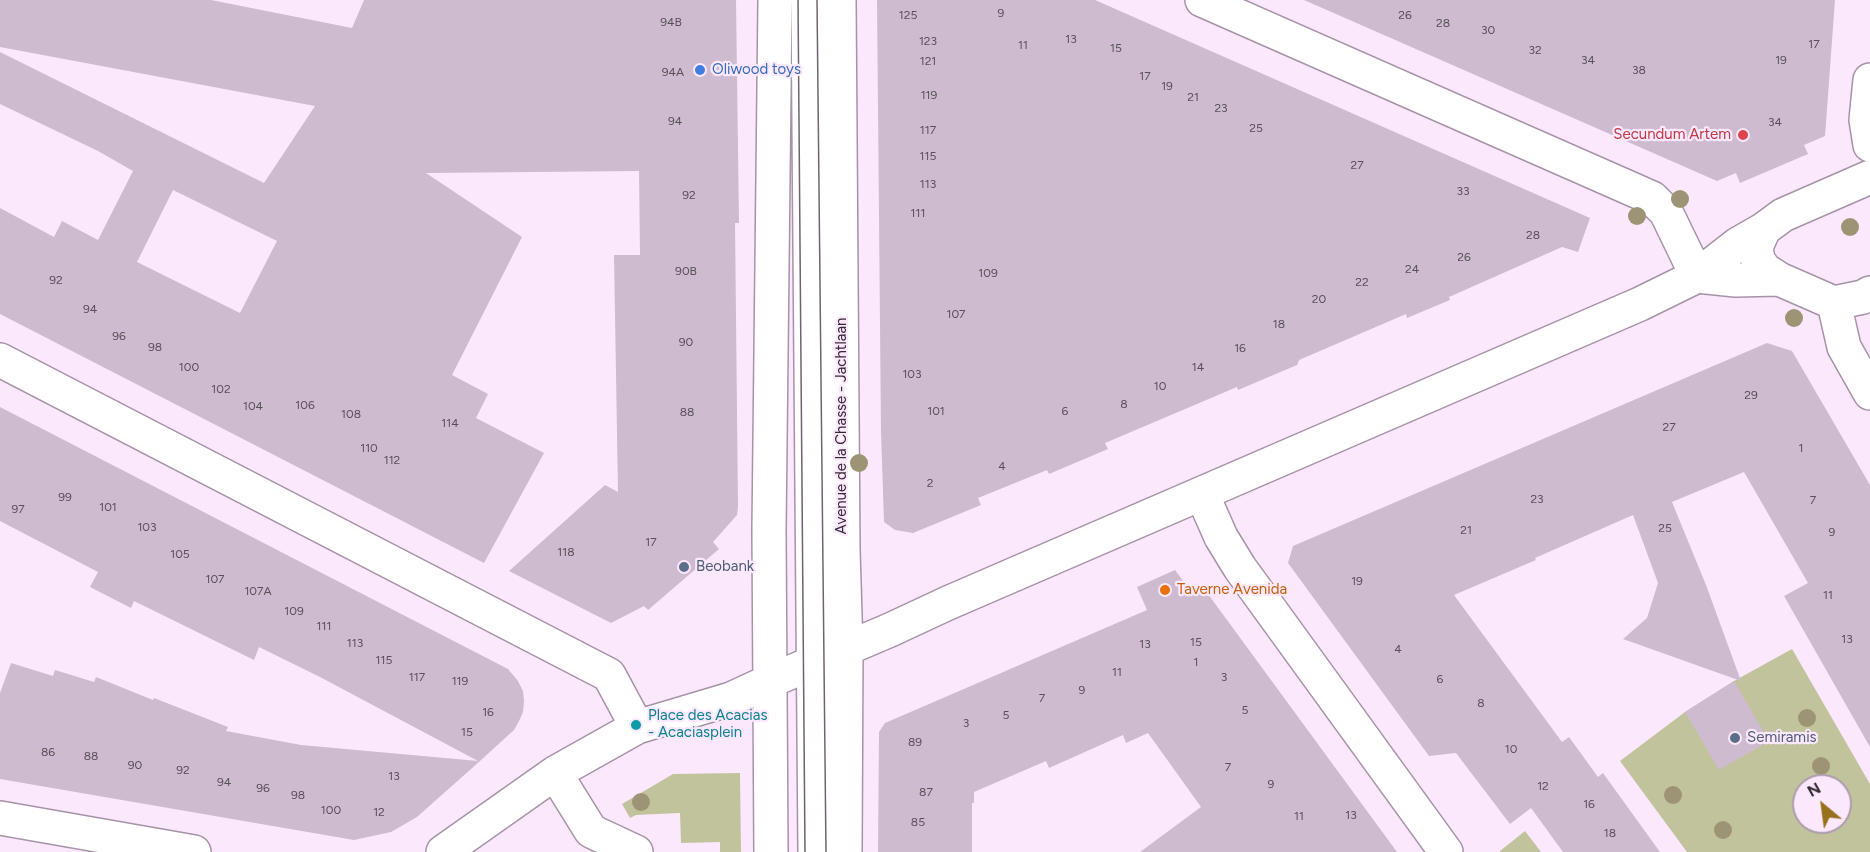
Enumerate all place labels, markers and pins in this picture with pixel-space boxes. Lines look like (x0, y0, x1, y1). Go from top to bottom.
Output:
place label: Oliwood toys (712, 61, 801, 79)
marker: Oliwood toys (693, 63, 707, 77)
place label: Secundum Artem (1613, 126, 1731, 144)
marker: Secundum Artem (1736, 128, 1750, 142)
place label: Beobank (696, 558, 754, 576)
marker: Beobank (677, 560, 691, 574)
place label: Taverne Avenida (1177, 581, 1287, 599)
marker: Taverne Avenida (1158, 583, 1172, 597)
place label: Place des Acacias - Acaciasplein (648, 707, 767, 742)
marker: Place des Acacias - Acaciasplein (629, 718, 643, 732)
place label: Semiramis (1747, 729, 1817, 747)
marker: Semiramis (1728, 731, 1742, 745)

